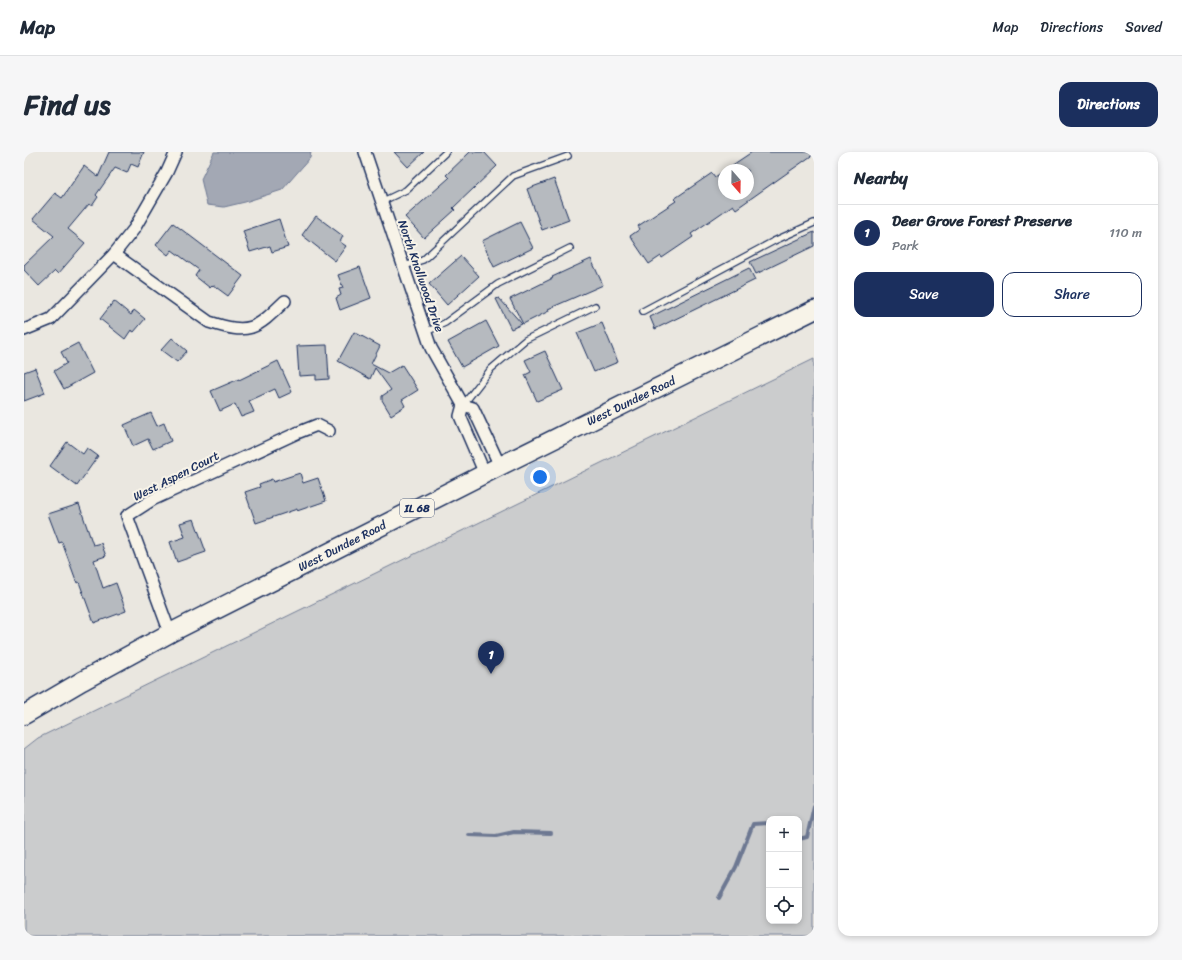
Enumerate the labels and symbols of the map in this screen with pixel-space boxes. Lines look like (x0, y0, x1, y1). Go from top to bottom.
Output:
north arrow (718, 164, 754, 200)
street label: North Knollwood Drive (391, 217, 451, 335)
street label: West Dundee Road (583, 369, 681, 432)
street label: West Aspen Court (129, 445, 223, 507)
your location (530, 467, 550, 487)
road number: IL 68 (400, 499, 434, 517)
street label: West Dundee Road (294, 514, 391, 578)
pin: 1 (478, 641, 504, 674)

